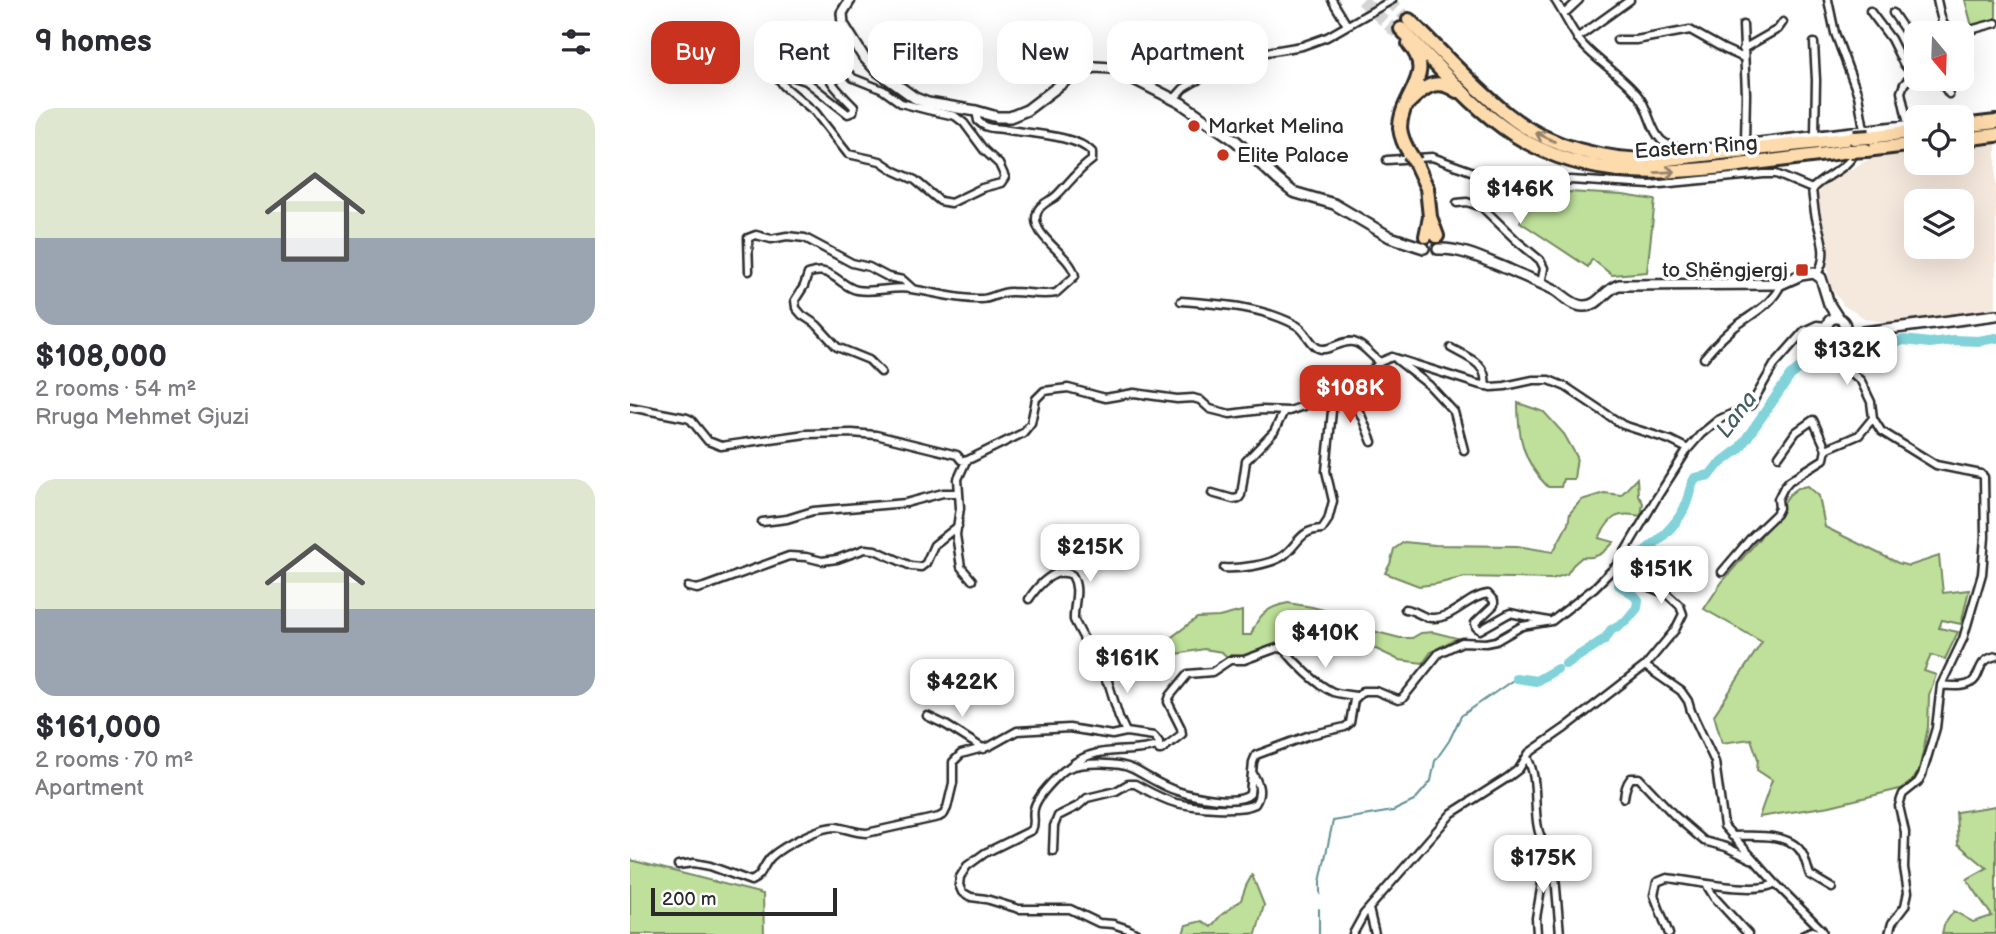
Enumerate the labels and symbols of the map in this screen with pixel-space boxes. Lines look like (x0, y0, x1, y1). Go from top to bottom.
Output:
north arrow (1904, 21, 1974, 91)
place label: Market Melina (1208, 114, 1344, 139)
marker: Market Melina (1186, 118, 1202, 134)
one-way arrow (1535, 130, 1557, 143)
street label: Eastern Ring (1634, 131, 1758, 164)
place label: Elite Palace (1237, 143, 1349, 168)
marker: Elite Palace (1215, 147, 1231, 163)
one-way arrow (1653, 165, 1676, 178)
pin: $146K (1471, 166, 1569, 226)
place label: to Shëngjergj (1662, 258, 1788, 283)
marker: to Shëngjergj (1794, 262, 1810, 278)
pin: $132K (1798, 328, 1896, 387)
pin: $108K (1301, 366, 1399, 425)
water label: Lana (1710, 386, 1763, 443)
pin: $215K (1041, 524, 1139, 584)
pin: $151K (1612, 546, 1710, 606)
pin: $410K (1276, 610, 1374, 670)
pin: $161K (1078, 636, 1176, 695)
pin: $422K (913, 660, 1011, 719)
pin: $175K (1494, 836, 1592, 895)
scale bar (651, 885, 836, 917)

